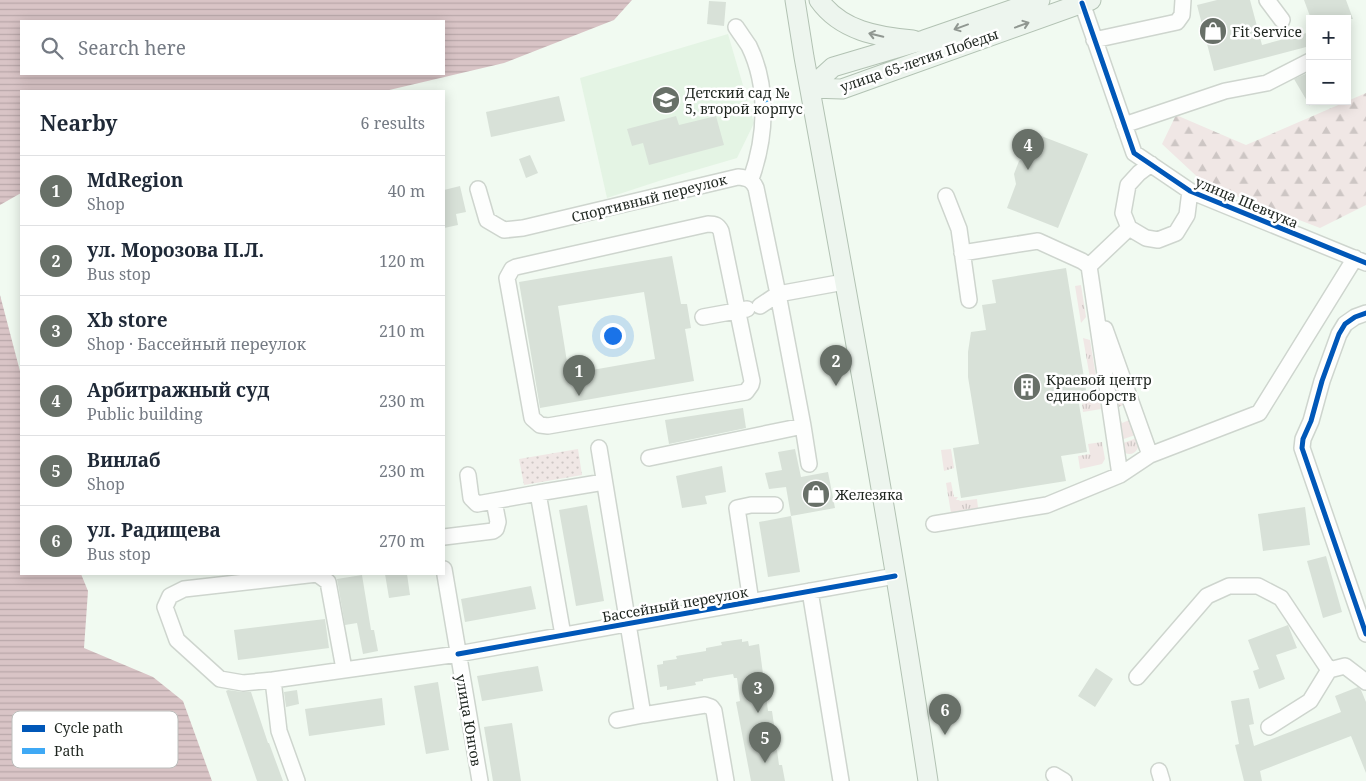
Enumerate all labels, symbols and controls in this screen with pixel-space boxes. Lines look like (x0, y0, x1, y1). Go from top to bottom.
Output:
map controls (1306, 15, 1351, 105)
button: + (1306, 15, 1351, 60)
shop icon: Fit Service (1198, 16, 1228, 46)
search box (20, 20, 445, 75)
one-way arrow (1014, 20, 1029, 29)
place label: Fit Service (1232, 22, 1302, 41)
one-way arrow (953, 23, 969, 33)
street label: улица 65-летия Победы (837, 24, 1001, 96)
one-way arrow (869, 30, 885, 39)
icon: search (38, 34, 66, 62)
text: Search here (78, 35, 186, 61)
button: − (1306, 60, 1351, 105)
place label: Детский сад № 5, второй корпус (685, 83, 803, 118)
school or university icon: Детский сад № 5, второй корпус (651, 85, 681, 115)
text: Nearby (40, 109, 118, 137)
text: 6 results (361, 112, 425, 134)
pin: 4 (1012, 129, 1044, 170)
text: MdRegion (87, 167, 183, 193)
street label: Спортивный переулок (569, 169, 729, 227)
street label: улица Шевчука (1193, 172, 1301, 232)
text: 1 (51, 180, 61, 202)
text: 40 m (388, 180, 425, 202)
text: Shop (87, 193, 125, 215)
text: ул. Морозова П.Л. (87, 237, 264, 263)
text: 2 (51, 250, 61, 272)
text: 120 m (379, 250, 425, 272)
text: Bus stop (87, 263, 151, 285)
text: Xb store (87, 307, 168, 333)
text: 3 (51, 320, 61, 342)
text: 210 m (379, 320, 425, 342)
your location (600, 323, 626, 349)
text: Shop · Бассейный переулок (87, 333, 306, 355)
pin: 2 (820, 345, 852, 386)
pin: 1 (563, 355, 595, 396)
place label: Краевой центр единоборств (1046, 370, 1152, 405)
building icon: Краевой центр единоборств (1012, 372, 1042, 402)
text: Арбитражный суд (87, 377, 269, 403)
text: 4 (51, 390, 61, 412)
text: 230 m (379, 390, 425, 412)
text: Public building (87, 403, 203, 425)
text: Винлаб (87, 447, 161, 473)
text: 5 (51, 460, 61, 482)
text: 230 m (379, 460, 425, 482)
text: Shop (87, 473, 125, 495)
shop icon: Железяка (801, 479, 831, 509)
place label: Железяка (834, 485, 903, 504)
text: ул. Радищева (87, 517, 221, 543)
text: 6 (51, 530, 61, 552)
text: 270 m (379, 530, 425, 552)
text: Bus stop (87, 543, 151, 565)
street label: Бассейный переулок (601, 582, 750, 626)
pin: 3 (742, 672, 774, 713)
street label: улица Юнгов (452, 673, 486, 768)
pin: 6 (929, 694, 961, 735)
legend (12, 711, 178, 768)
text: Cycle path (54, 718, 123, 737)
pin: 5 (749, 722, 781, 763)
text: Path (54, 741, 84, 760)

